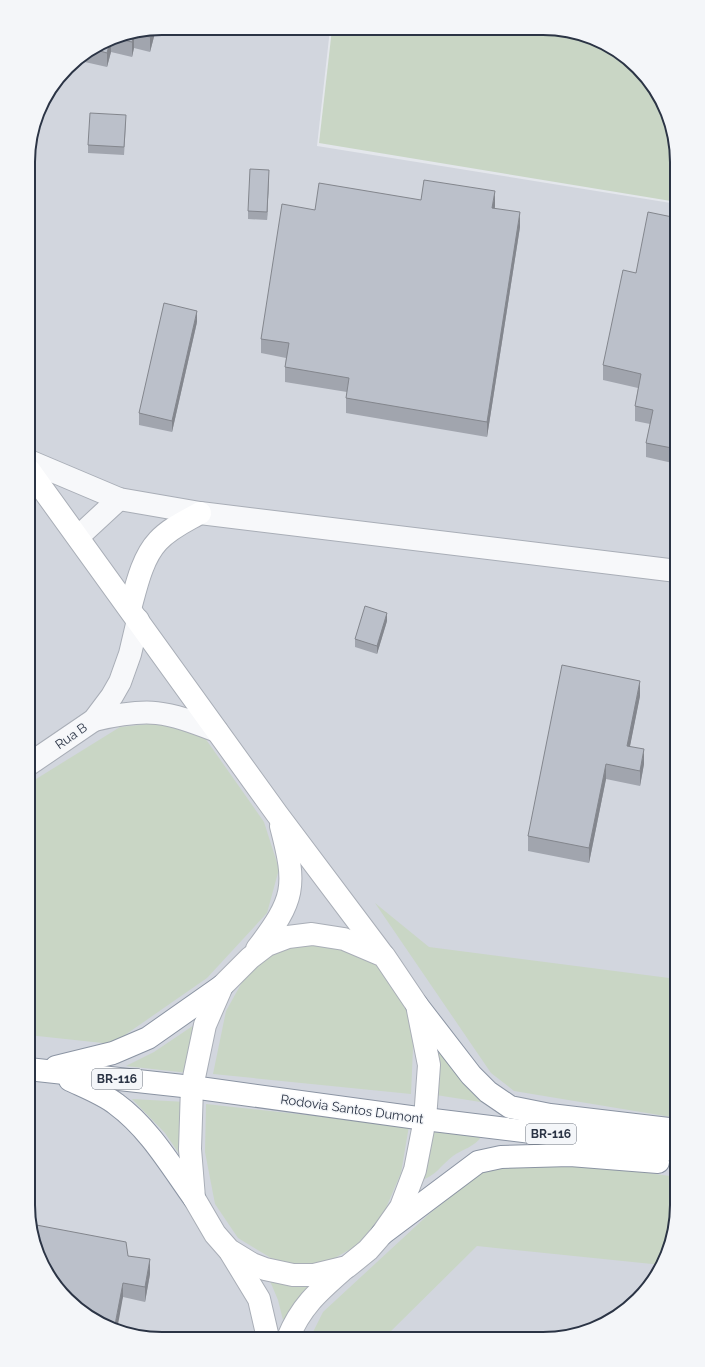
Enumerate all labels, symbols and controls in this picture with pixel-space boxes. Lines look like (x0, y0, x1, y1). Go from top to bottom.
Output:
street label: Rua B (52, 720, 90, 752)
road number: BR-116 (92, 1069, 142, 1089)
street label: Rodovia Santos Dumont (279, 1092, 425, 1127)
road number: BR-116 (526, 1124, 576, 1144)

